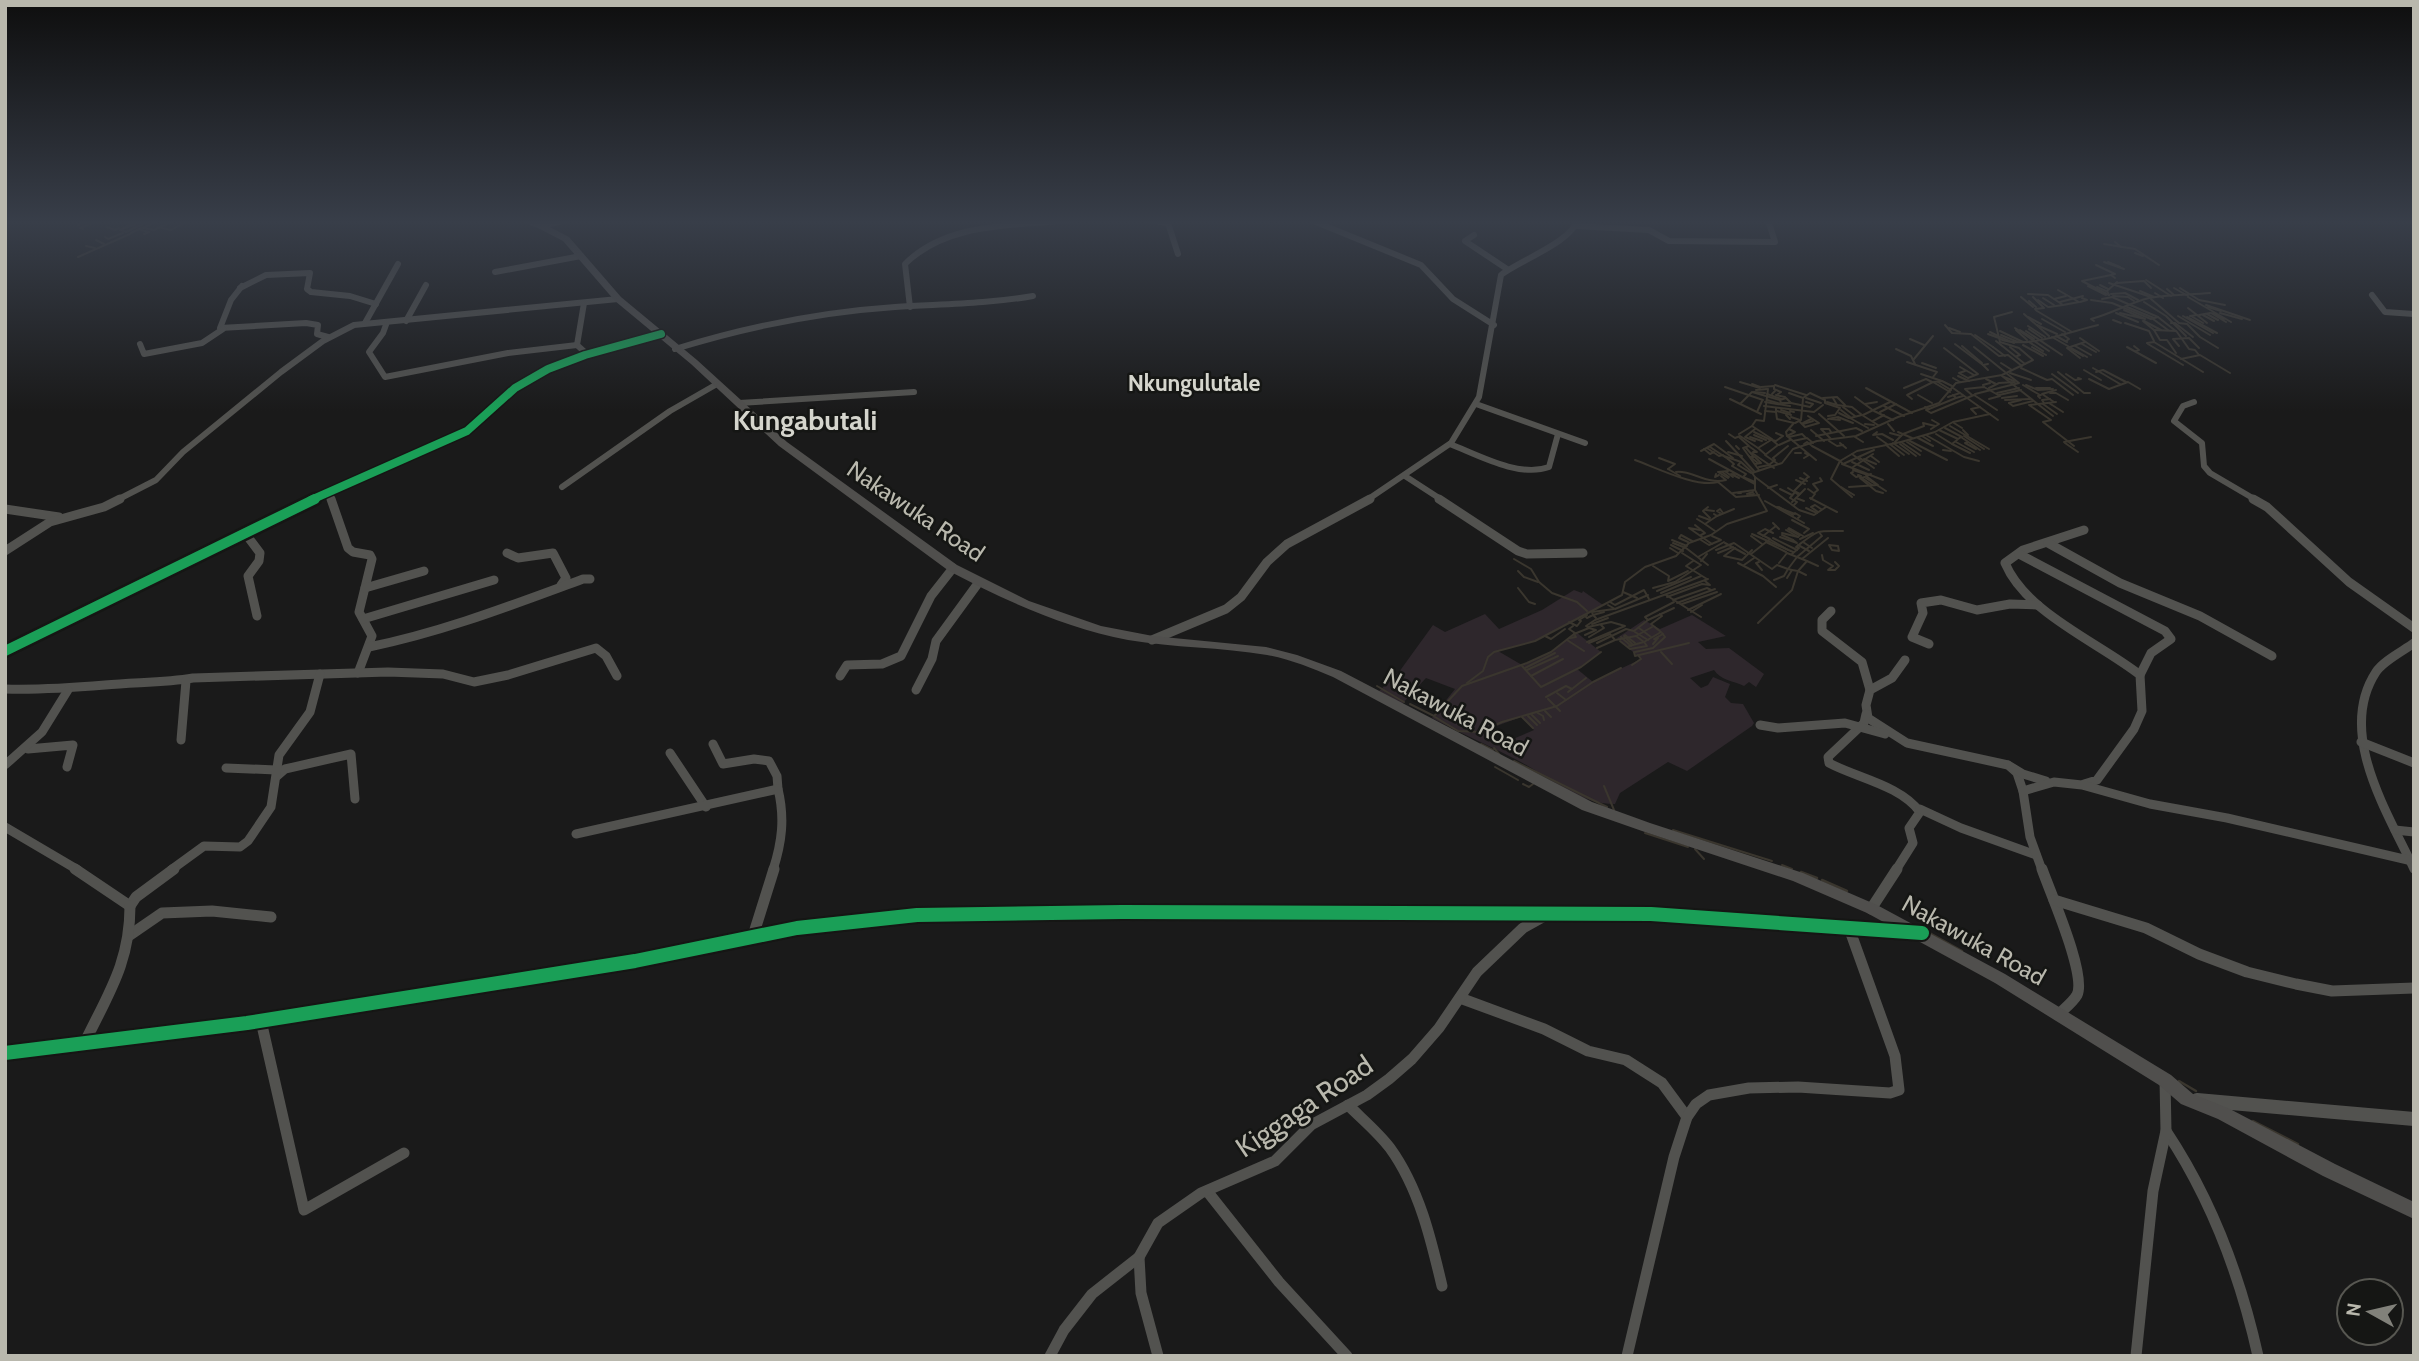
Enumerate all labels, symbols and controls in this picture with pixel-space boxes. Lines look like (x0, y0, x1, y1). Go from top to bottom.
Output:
district label: Nkungulutale (1128, 369, 1260, 397)
district label: Kungabutali (733, 403, 877, 437)
street label: Nakawuka Road (842, 454, 990, 568)
street label: Nakawuka Road (1379, 662, 1533, 762)
street label: Nakawuka Road (1897, 889, 2051, 991)
street label: Kiggaga Road (1229, 1048, 1379, 1164)
north arrow (2335, 1277, 2405, 1347)
text: N (2341, 1301, 2366, 1318)

